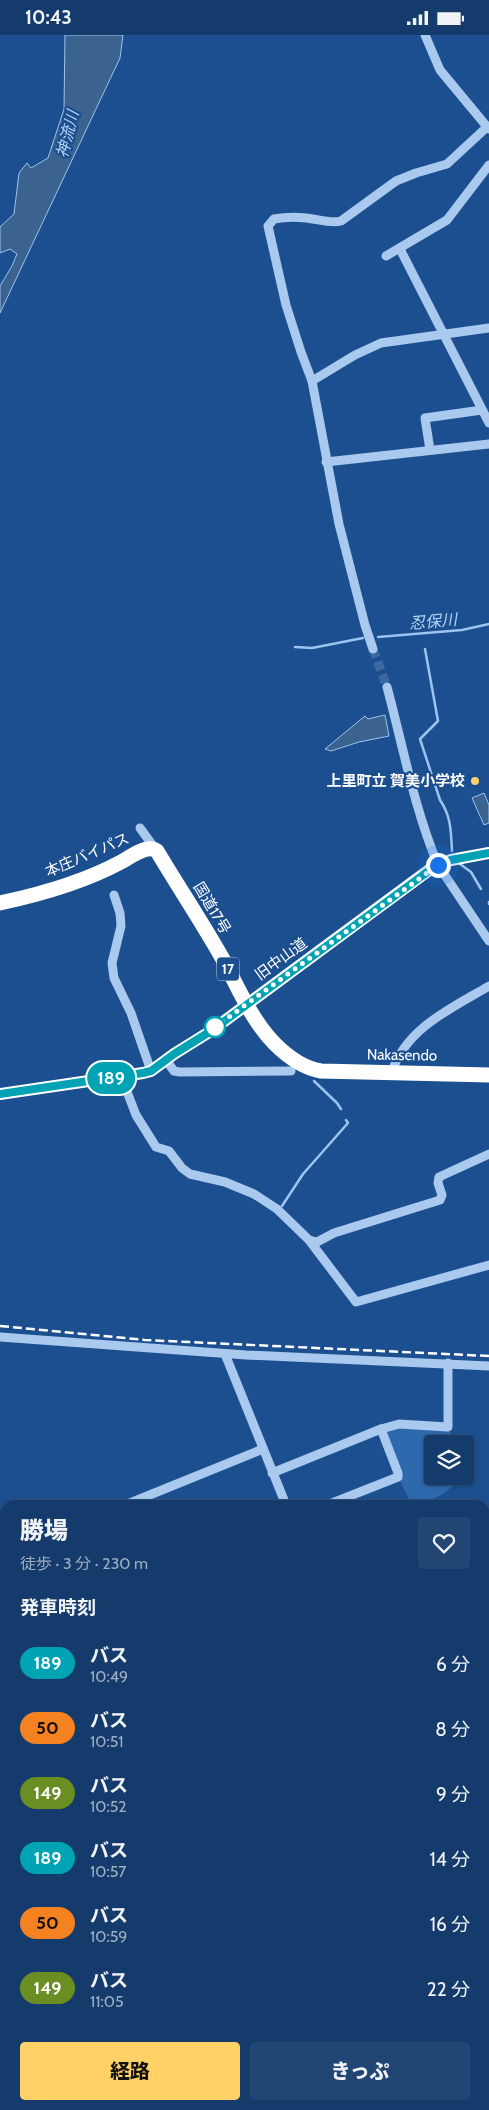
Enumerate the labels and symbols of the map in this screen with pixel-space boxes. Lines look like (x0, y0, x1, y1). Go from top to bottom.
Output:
water label: 神流川 (52, 107, 83, 160)
water label: 忍保川 (408, 610, 460, 633)
place label: 上里町立 賀美小学校 (327, 772, 465, 790)
marker: 上里町立 賀美小学校 (469, 775, 481, 787)
street label: 本庄バイパス (42, 829, 132, 881)
your location (426, 853, 451, 878)
street label: 国道17号 (189, 879, 235, 937)
street label: 旧中山道 (251, 934, 311, 984)
road number: 17 (217, 957, 239, 981)
unlabelled marker (204, 1016, 226, 1038)
street label: Nakasendo (367, 1045, 437, 1065)
line badge: 189 (82, 1062, 140, 1094)

